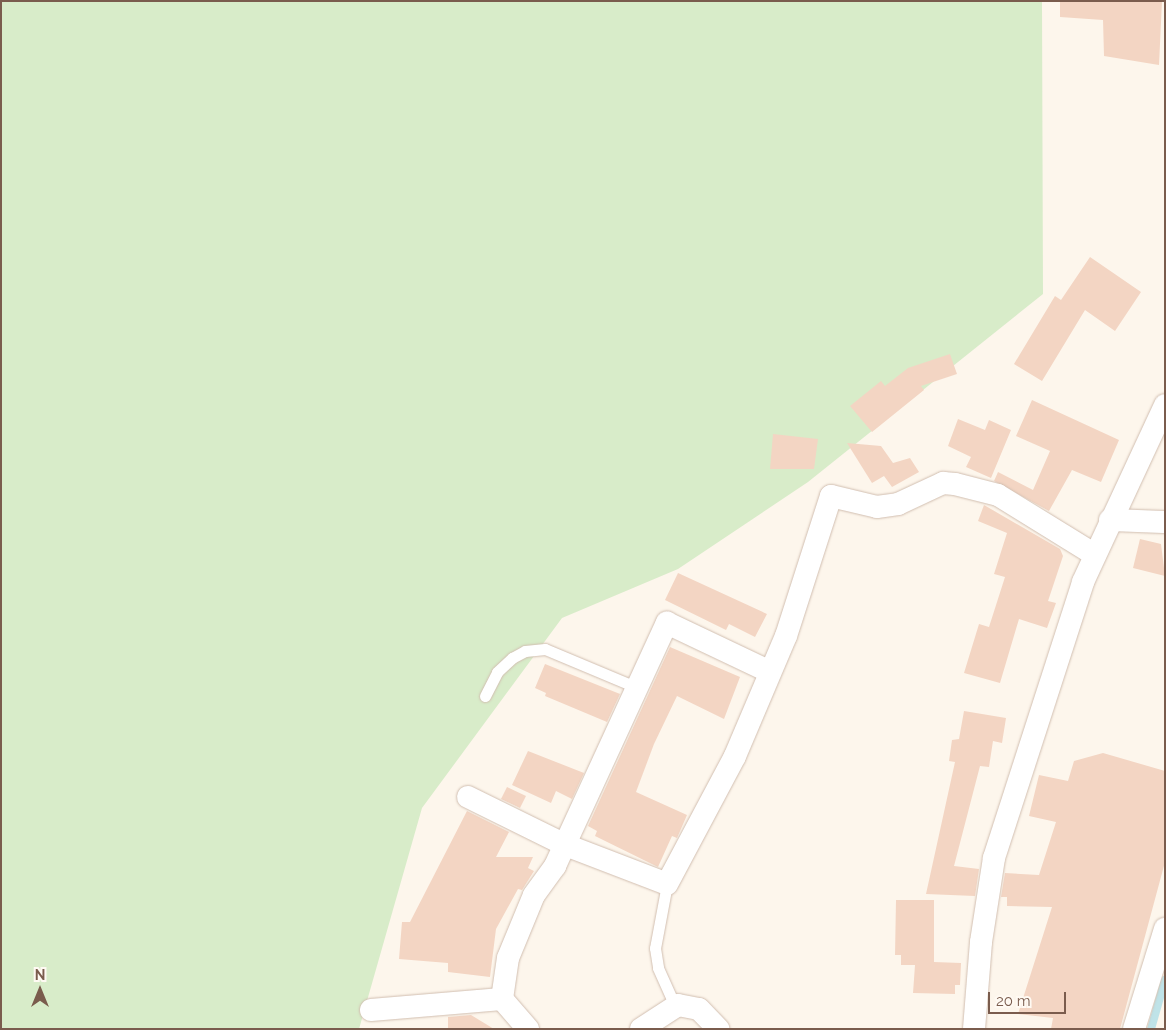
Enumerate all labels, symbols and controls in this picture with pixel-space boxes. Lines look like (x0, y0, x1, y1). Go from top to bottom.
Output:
north arrow (15, 965, 65, 1015)
text: N (35, 967, 45, 983)
scale bar (991, 982, 1068, 1014)
text: 20 m (996, 992, 1031, 1010)

